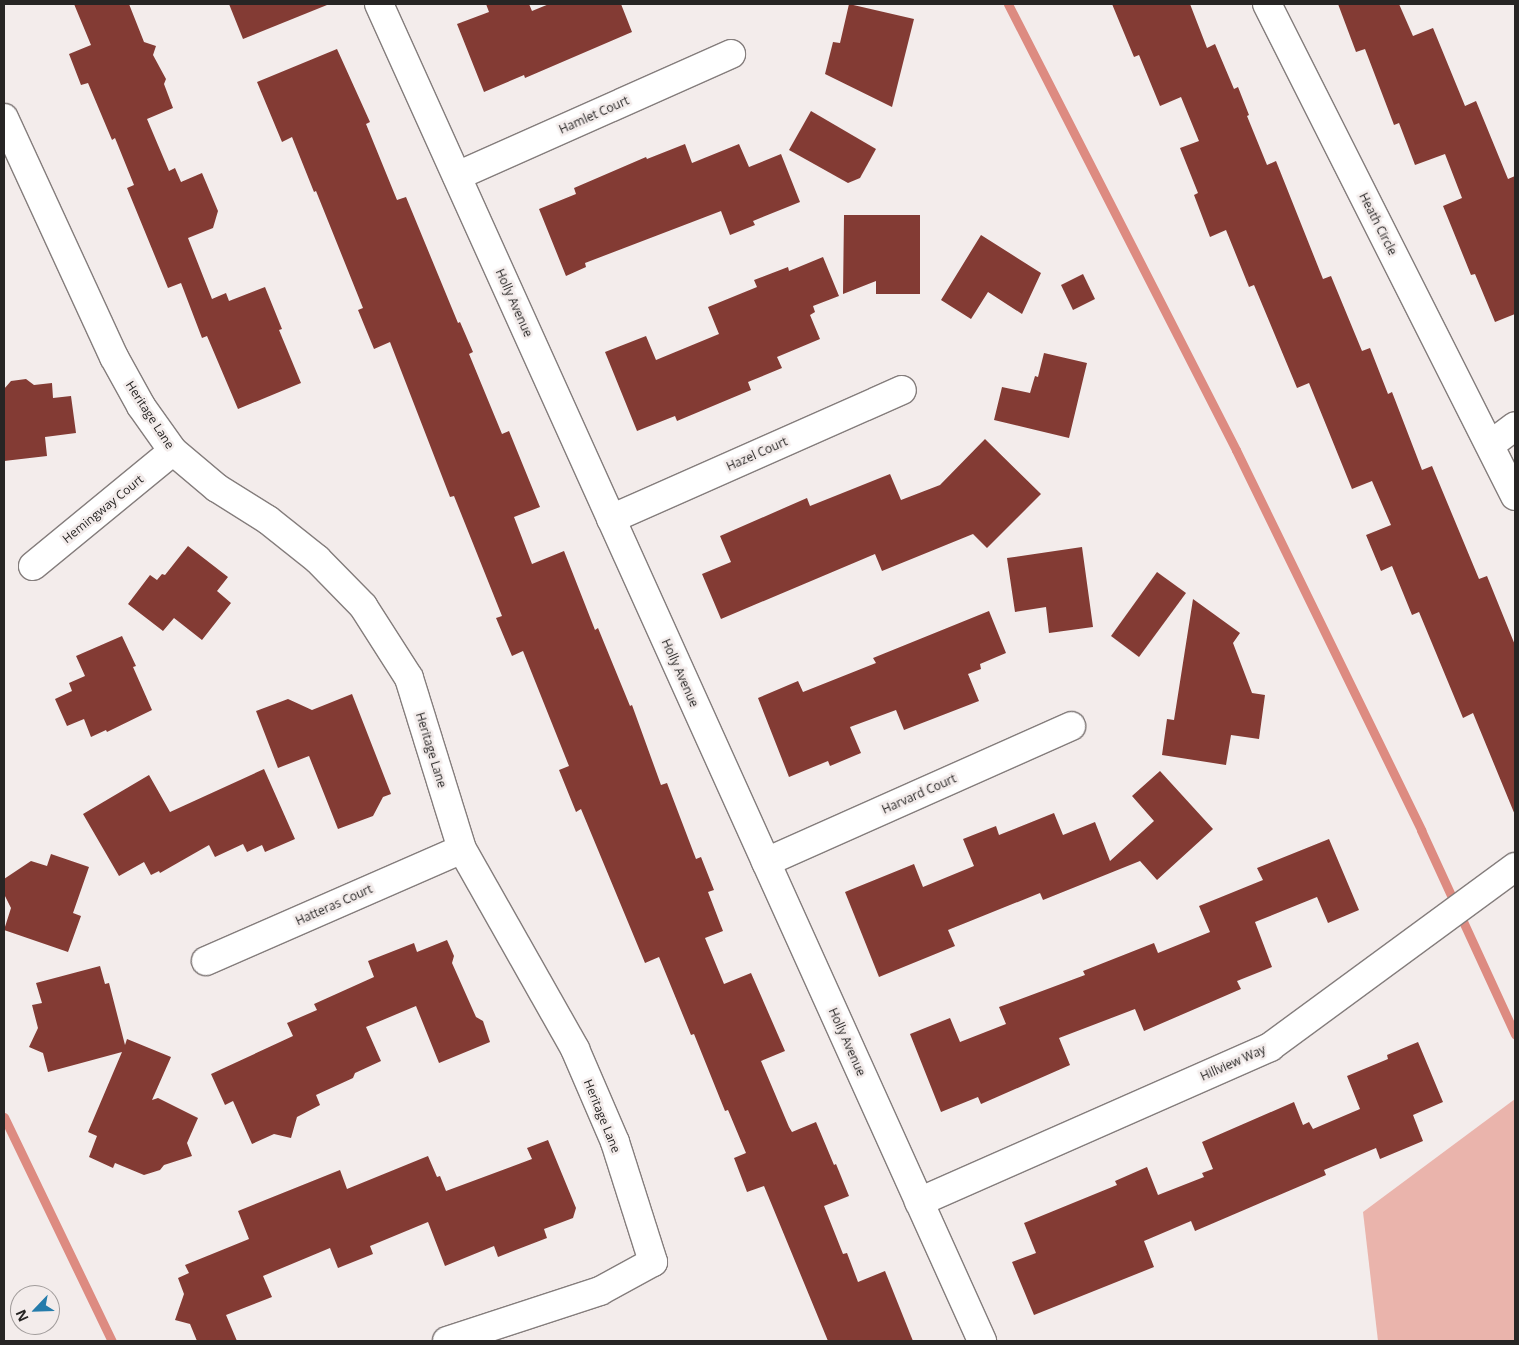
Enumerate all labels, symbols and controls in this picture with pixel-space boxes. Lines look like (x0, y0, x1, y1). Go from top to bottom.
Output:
street label: Hamlet Court (557, 93, 631, 137)
street label: Heath Circle (1356, 190, 1400, 258)
street label: Holly Avenue (493, 267, 535, 339)
street label: Heritage Lane (123, 378, 177, 452)
street label: Hazel Court (724, 434, 790, 474)
street label: Hemingway Court (60, 472, 146, 546)
street label: Holly Avenue (659, 637, 701, 709)
street label: Heritage Lane (413, 711, 449, 789)
street label: Harvard Court (880, 771, 958, 817)
street label: Hatteras Court (293, 882, 375, 928)
street label: Holly Avenue (826, 1006, 868, 1078)
street label: Hillview Way (1198, 1042, 1268, 1084)
street label: Heritage Lane (581, 1077, 623, 1155)
north arrow (10, 1285, 60, 1335)
text: N (11, 1307, 33, 1325)

